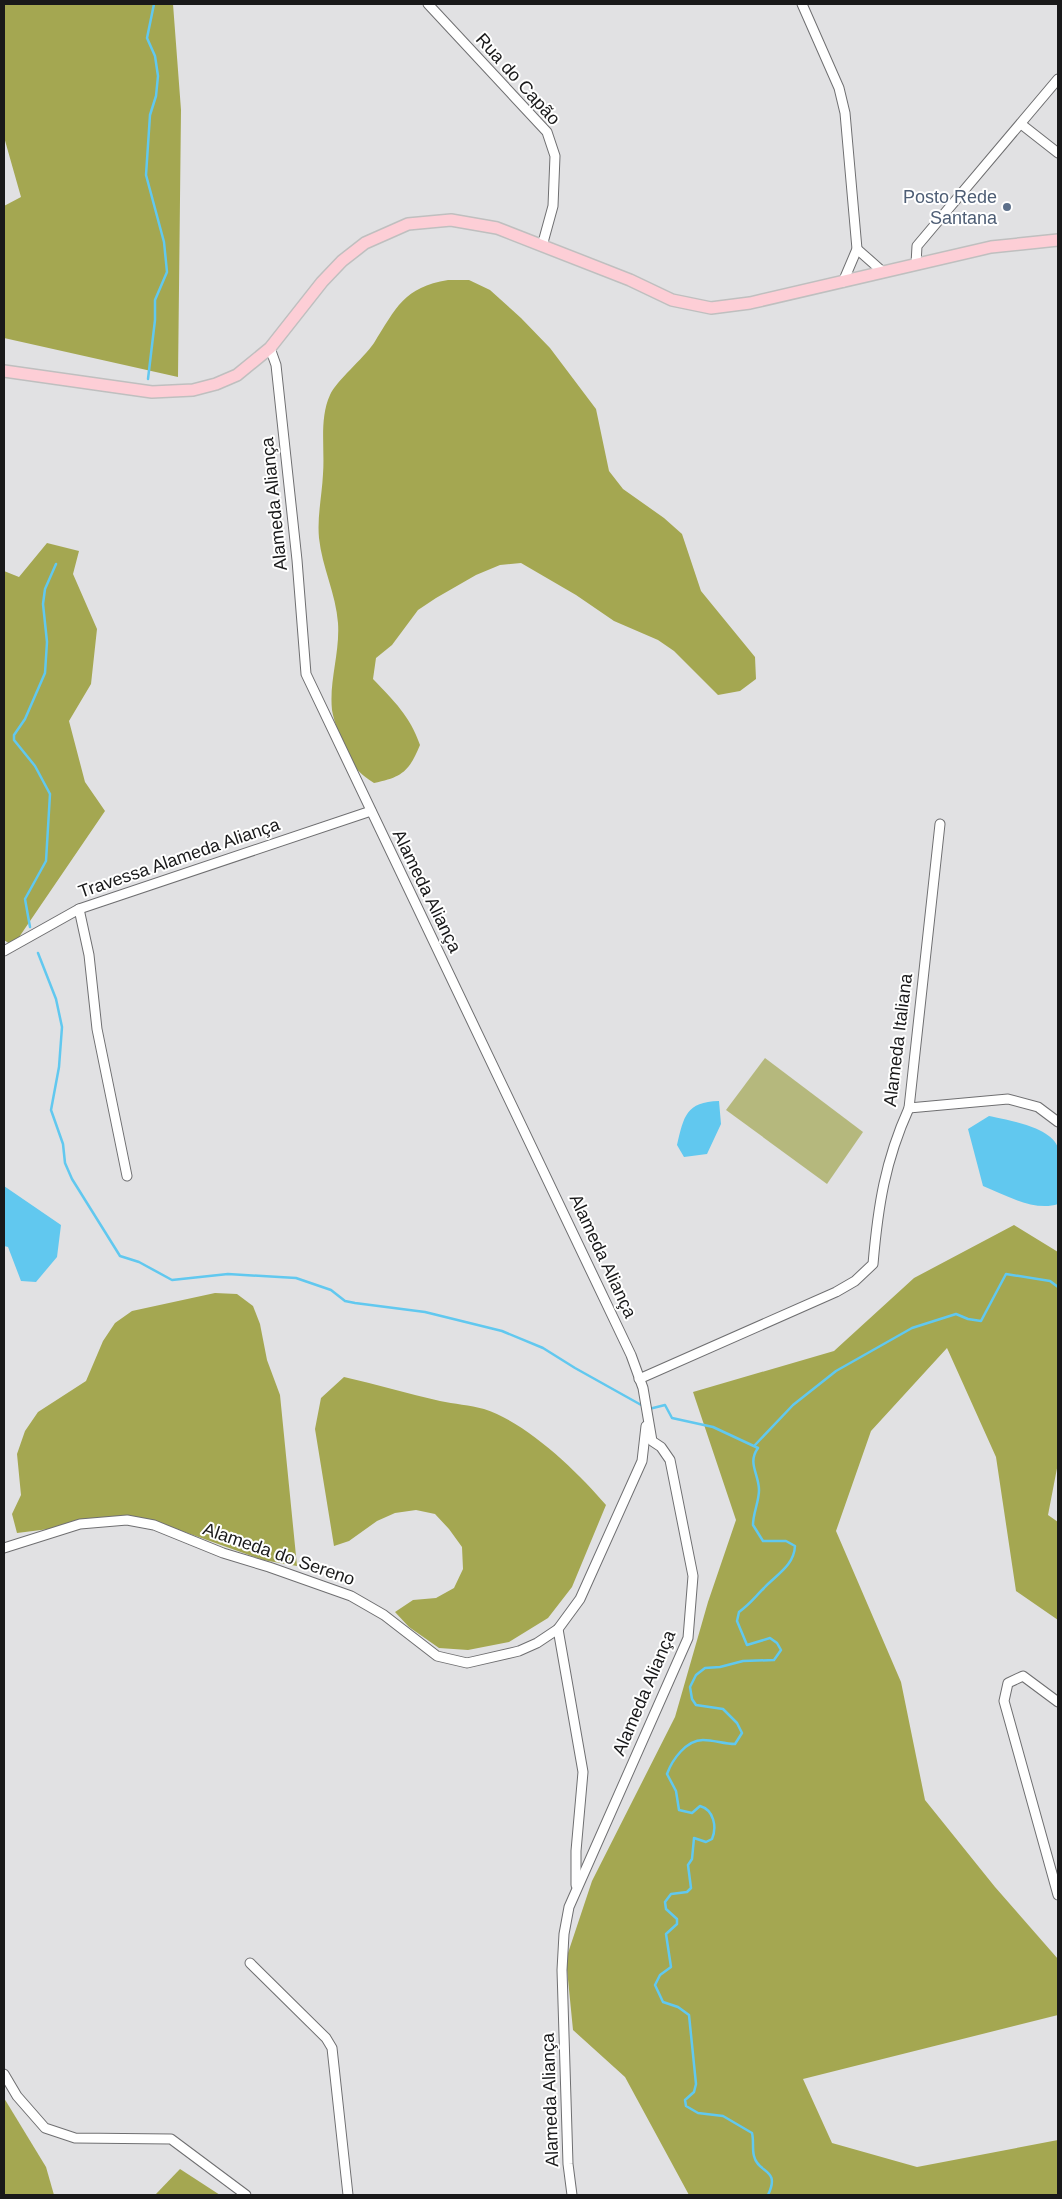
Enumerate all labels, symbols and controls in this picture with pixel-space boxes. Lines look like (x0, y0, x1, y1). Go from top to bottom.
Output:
street label: Rua do Capão (472, 29, 564, 129)
place label: Posto Rede Santana (903, 187, 998, 228)
marker: Posto Rede Santana (1001, 201, 1013, 213)
street label: Alameda Aliança (257, 435, 291, 572)
street label: Travessa Alameda Aliança (76, 814, 283, 902)
street label: Alameda Aliança (389, 826, 466, 957)
street label: Alameda Italiana (880, 971, 916, 1108)
street label: Alameda Aliança (566, 1191, 641, 1322)
street label: Alameda do Sereno (201, 1519, 357, 1589)
street label: Alameda Aliança (609, 1626, 680, 1759)
street label: Alameda Aliança (538, 2032, 562, 2167)

